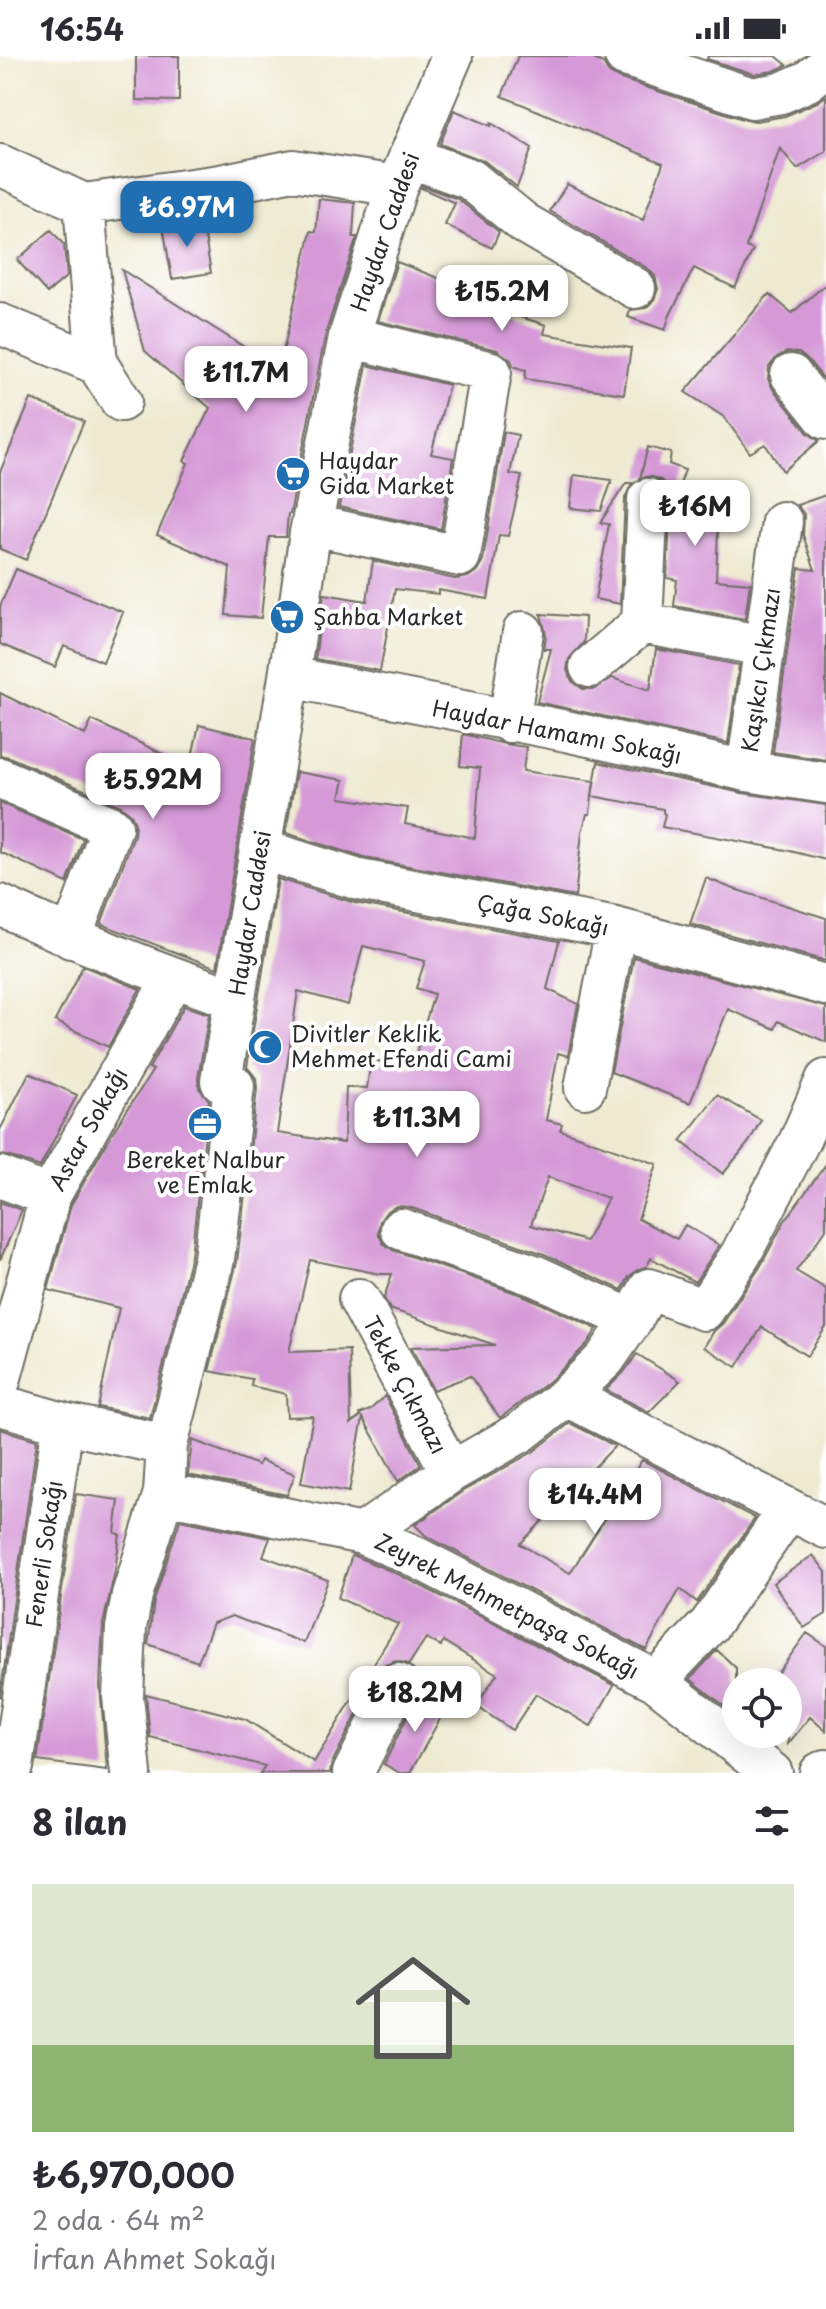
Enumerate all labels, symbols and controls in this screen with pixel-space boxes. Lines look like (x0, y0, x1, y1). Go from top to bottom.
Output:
text: 16:54 (40, 6, 124, 51)
street label: Haydar Caddesi (341, 147, 426, 316)
pin: ₺6.97M (122, 181, 252, 249)
text: ₺6.97M (138, 187, 236, 226)
pin: ₺15.2M (437, 265, 567, 333)
text: ₺15.2M (454, 271, 550, 310)
pin: ₺11.7M (181, 346, 311, 414)
text: ₺11.7M (203, 352, 290, 391)
place label: Haydar Gida Market (319, 443, 454, 501)
supermarket icon: Haydar Gida Market (274, 455, 312, 493)
pin: ₺16M (648, 480, 742, 548)
text: ₺16M (658, 486, 732, 525)
street label: Kaşıkcı Çıkmazı (732, 585, 787, 754)
supermarket icon: Şahba Market (268, 598, 306, 636)
place label: Şahba Market (313, 599, 463, 632)
street label: Haydar Hamamı Sokağı (430, 690, 685, 771)
pin: ₺5.92M (88, 753, 218, 821)
text: ₺5.92M (103, 759, 203, 798)
street label: Haydar Caddesi (219, 828, 278, 998)
street label: Çağa Sokağı (474, 885, 612, 943)
place label: Divitler Keklik Mehmet Efendi Cami (291, 1016, 512, 1074)
mosque icon: Divitler Keklik Mehmet Efendi Cami (246, 1028, 284, 1066)
street label: Astar Sokağı (39, 1061, 134, 1196)
pin: ₺11.3M (352, 1091, 482, 1159)
text: ₺11.3M (372, 1097, 462, 1136)
office icon: Bereket Nalbur ve Emlak (186, 1105, 224, 1143)
place label: Bereket Nalbur ve Emlak (125, 1142, 286, 1200)
street label: Tekke Çıkmazı (356, 1309, 457, 1459)
pin: ₺14.4M (530, 1468, 660, 1536)
text: ₺14.4M (547, 1474, 643, 1513)
street label: Fenerli Sokağı (16, 1478, 69, 1629)
street label: Zeyrek Mehmetpaşa Sokağı (370, 1524, 646, 1686)
pin: ₺18.2M (350, 1666, 480, 1734)
map controls (722, 1668, 802, 1748)
button: locate (722, 1668, 802, 1748)
text: ₺18.2M (367, 1672, 463, 1711)
text: 8 ilan (32, 1795, 128, 1847)
icon: filters (750, 1799, 794, 1843)
icon: home (341, 1936, 485, 2080)
text: ₺6,970,000 (32, 2148, 235, 2200)
text: 2 oda · 64 m² (32, 2200, 205, 2239)
text: İrfan Ahmet Sokağı (32, 2239, 276, 2278)

